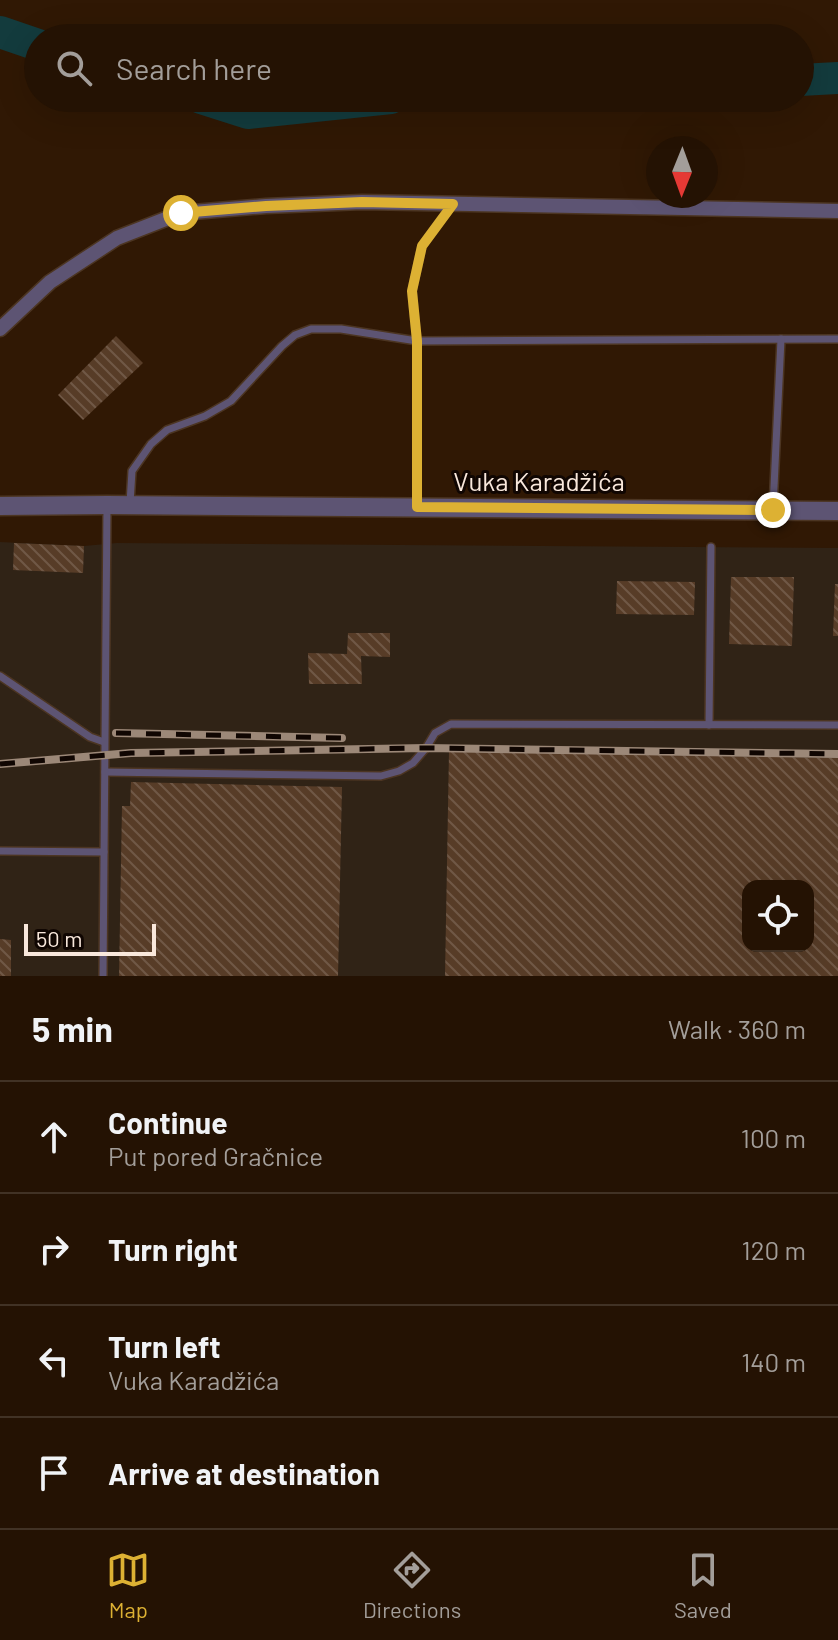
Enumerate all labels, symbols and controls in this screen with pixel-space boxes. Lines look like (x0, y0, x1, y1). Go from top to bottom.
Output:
search box (24, 24, 814, 112)
icon: search (52, 46, 96, 90)
text: Search here (116, 50, 272, 86)
north arrow (646, 136, 718, 208)
route start (163, 195, 199, 231)
street label: Vuka Karadžića (453, 465, 625, 496)
route end (755, 492, 791, 528)
map controls (742, 880, 814, 952)
button: locate (742, 880, 814, 952)
scale bar (24, 920, 156, 956)
text: 50 m (36, 925, 82, 951)
text: 5 min (32, 1008, 113, 1049)
text: Walk · 360 m (668, 1013, 806, 1044)
text: Continue (108, 1104, 228, 1140)
icon: ahead (32, 1115, 76, 1159)
text: 100 m (741, 1122, 806, 1153)
text: Put pored Gračnice (108, 1140, 323, 1171)
icon: right (32, 1227, 76, 1271)
text: Turn right (108, 1231, 238, 1267)
text: 120 m (742, 1234, 806, 1265)
text: Turn left (108, 1328, 221, 1364)
icon: left (32, 1339, 76, 1383)
text: 140 m (741, 1346, 806, 1377)
text: Vuka Karadžića (108, 1364, 279, 1395)
icon: arrive (32, 1451, 76, 1495)
text: Arrive at destination (108, 1455, 380, 1491)
tab: Map (106, 1548, 150, 1622)
tab: Directions (363, 1548, 461, 1622)
tab: Saved (674, 1548, 732, 1622)

